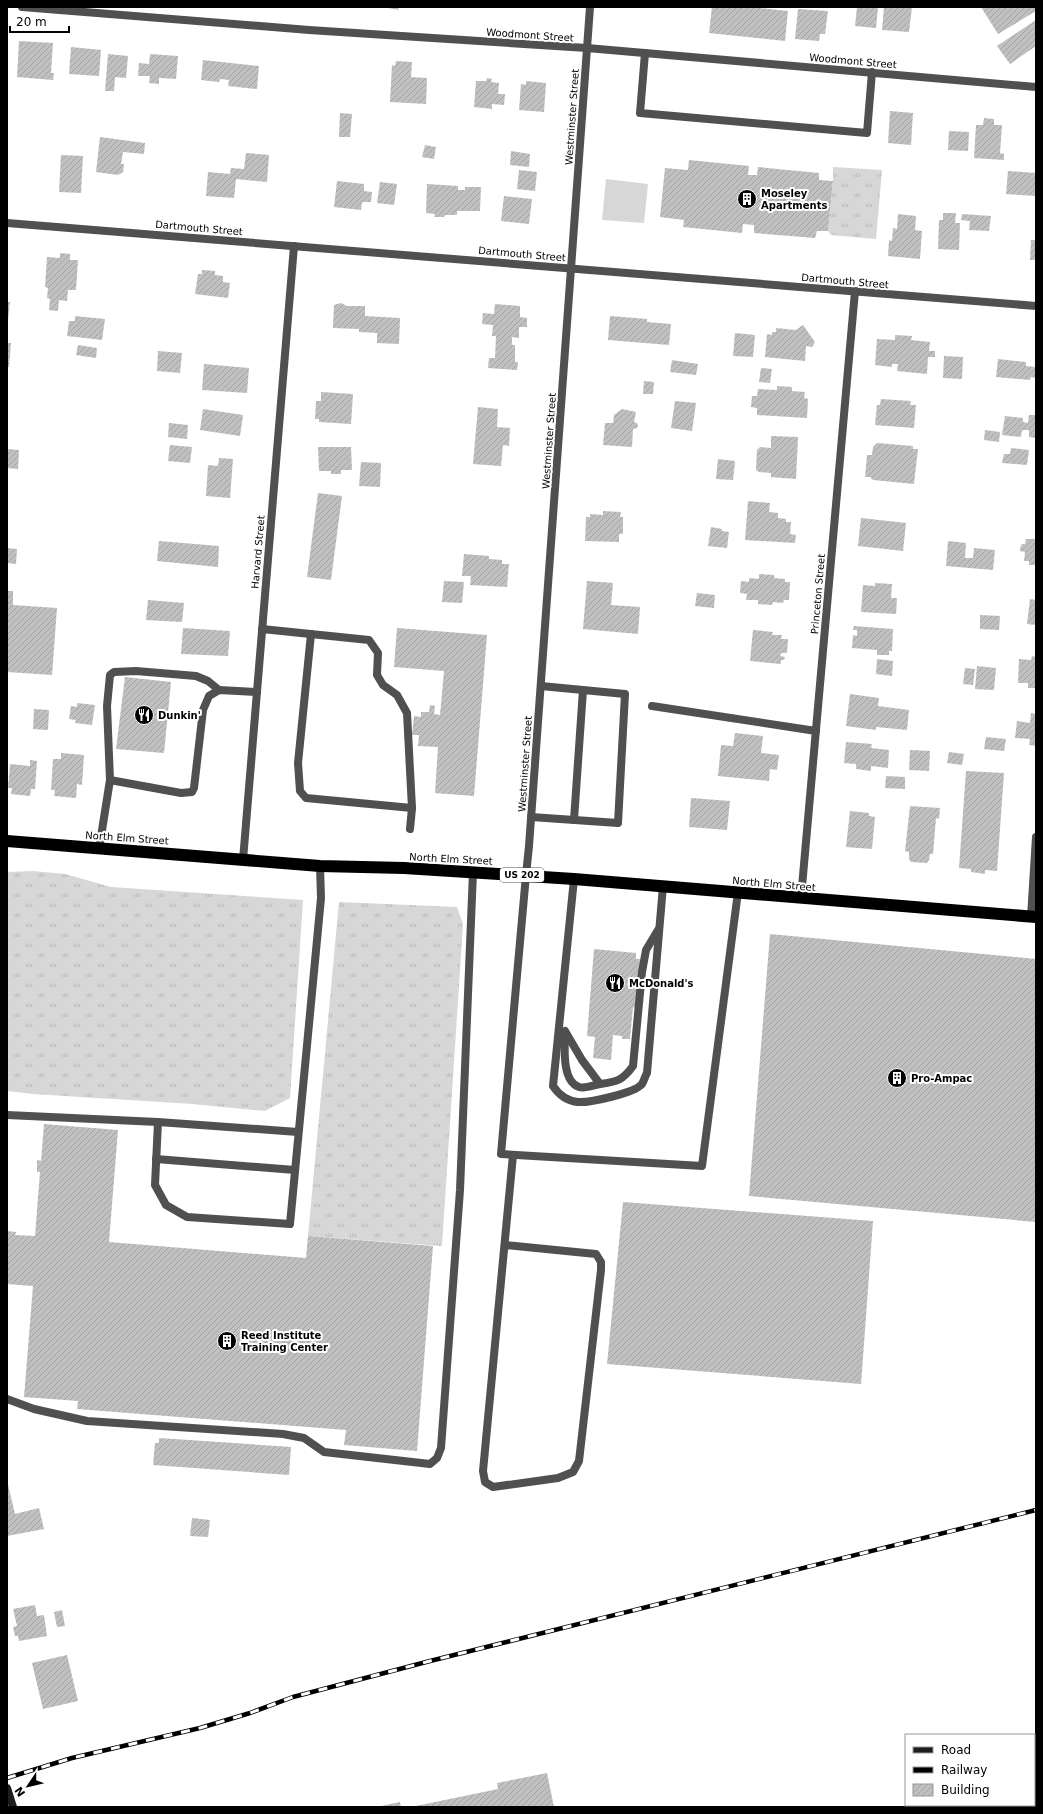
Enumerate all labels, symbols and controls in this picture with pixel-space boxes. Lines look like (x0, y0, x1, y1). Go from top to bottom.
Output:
scale bar (10, 8, 69, 34)
text: 20 m (16, 15, 47, 29)
street label: Woodmont Street (486, 26, 574, 44)
street label: Woodmont Street (809, 52, 897, 70)
street label: Westminster Street (563, 68, 581, 165)
building icon: Moseley Apartments (736, 188, 758, 210)
place label: Moseley Apartments (761, 188, 827, 211)
street label: Dartmouth Street (155, 219, 243, 237)
street label: Dartmouth Street (478, 245, 566, 263)
street label: Dartmouth Street (801, 272, 889, 290)
street label: Westminster Street (540, 392, 558, 489)
street label: Harvard Street (249, 515, 267, 589)
street label: Princeton Street (809, 553, 827, 635)
restaurant icon: Dunkin' (133, 704, 155, 726)
place label: Dunkin' (158, 710, 201, 721)
street label: Westminster Street (516, 715, 534, 812)
street label: North Elm Street (85, 830, 169, 846)
street label: North Elm Street (409, 851, 493, 867)
road number: US 202 (500, 868, 544, 882)
street label: North Elm Street (732, 875, 816, 893)
restaurant icon: McDonald's (604, 972, 626, 994)
place label: McDonald's (629, 978, 694, 989)
building icon: Pro-Ampac (886, 1067, 908, 1089)
place label: Pro-Ampac (911, 1073, 972, 1084)
building icon: Reed Institute Training Center (216, 1330, 238, 1352)
place label: Reed Institute Training Center (241, 1330, 328, 1353)
legend (905, 1734, 1035, 1806)
text: Road (941, 1743, 971, 1757)
text: Railway (941, 1763, 987, 1777)
north arrow (8, 1766, 48, 1806)
text: Building (941, 1783, 990, 1797)
text: N (12, 1784, 28, 1799)

